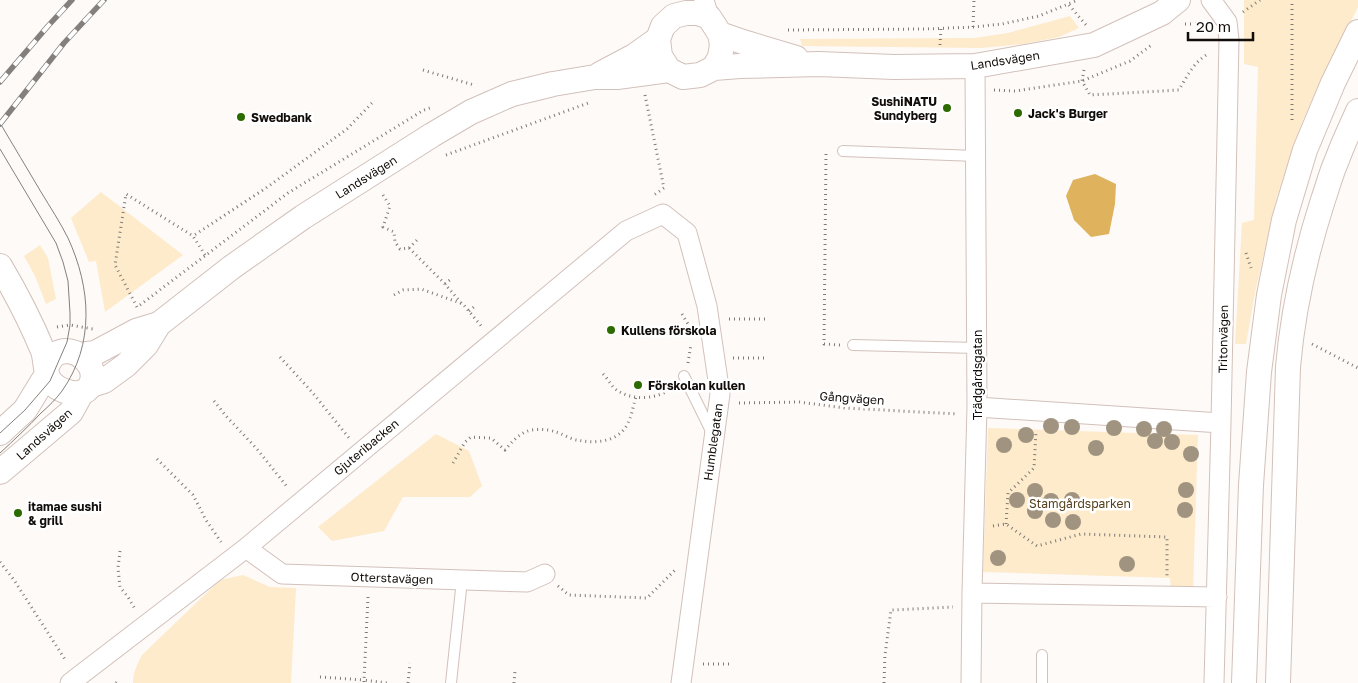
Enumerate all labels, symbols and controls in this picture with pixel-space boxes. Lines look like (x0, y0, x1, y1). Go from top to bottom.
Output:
scale bar (1188, 10, 1253, 42)
text: 20 m (1196, 17, 1231, 35)
street label: Landsvägen (969, 47, 1041, 73)
place label: SushiNATU Sundyberg (871, 94, 937, 123)
marker: SushiNATU Sundyberg (941, 102, 953, 114)
place label: Jack's Burger (1028, 106, 1108, 121)
marker: Jack's Burger (1012, 107, 1024, 119)
place label: Swedbank (251, 110, 312, 125)
marker: Swedbank (235, 111, 247, 123)
street label: Landsvägen (332, 152, 400, 202)
street label: Tritonvägen (1215, 305, 1231, 373)
place label: Kullens förskola (621, 323, 717, 338)
marker: Kullens förskola (605, 324, 617, 336)
street label: Trädgårdsgatan (970, 330, 985, 420)
place label: Förskolan kullen (648, 378, 745, 393)
marker: Förskolan kullen (632, 379, 644, 391)
street label: Gångvägen (819, 388, 885, 408)
street label: Humblegatan (700, 402, 726, 482)
street label: Landsvägen (13, 405, 75, 463)
street label: Gjuteribacken (330, 415, 402, 479)
park label: Stamgårdsparken (1029, 496, 1131, 511)
place label: itamae sushi & grill (28, 499, 102, 528)
marker: itamae sushi & grill (12, 507, 24, 519)
street label: Otterstavägen (350, 569, 434, 587)

